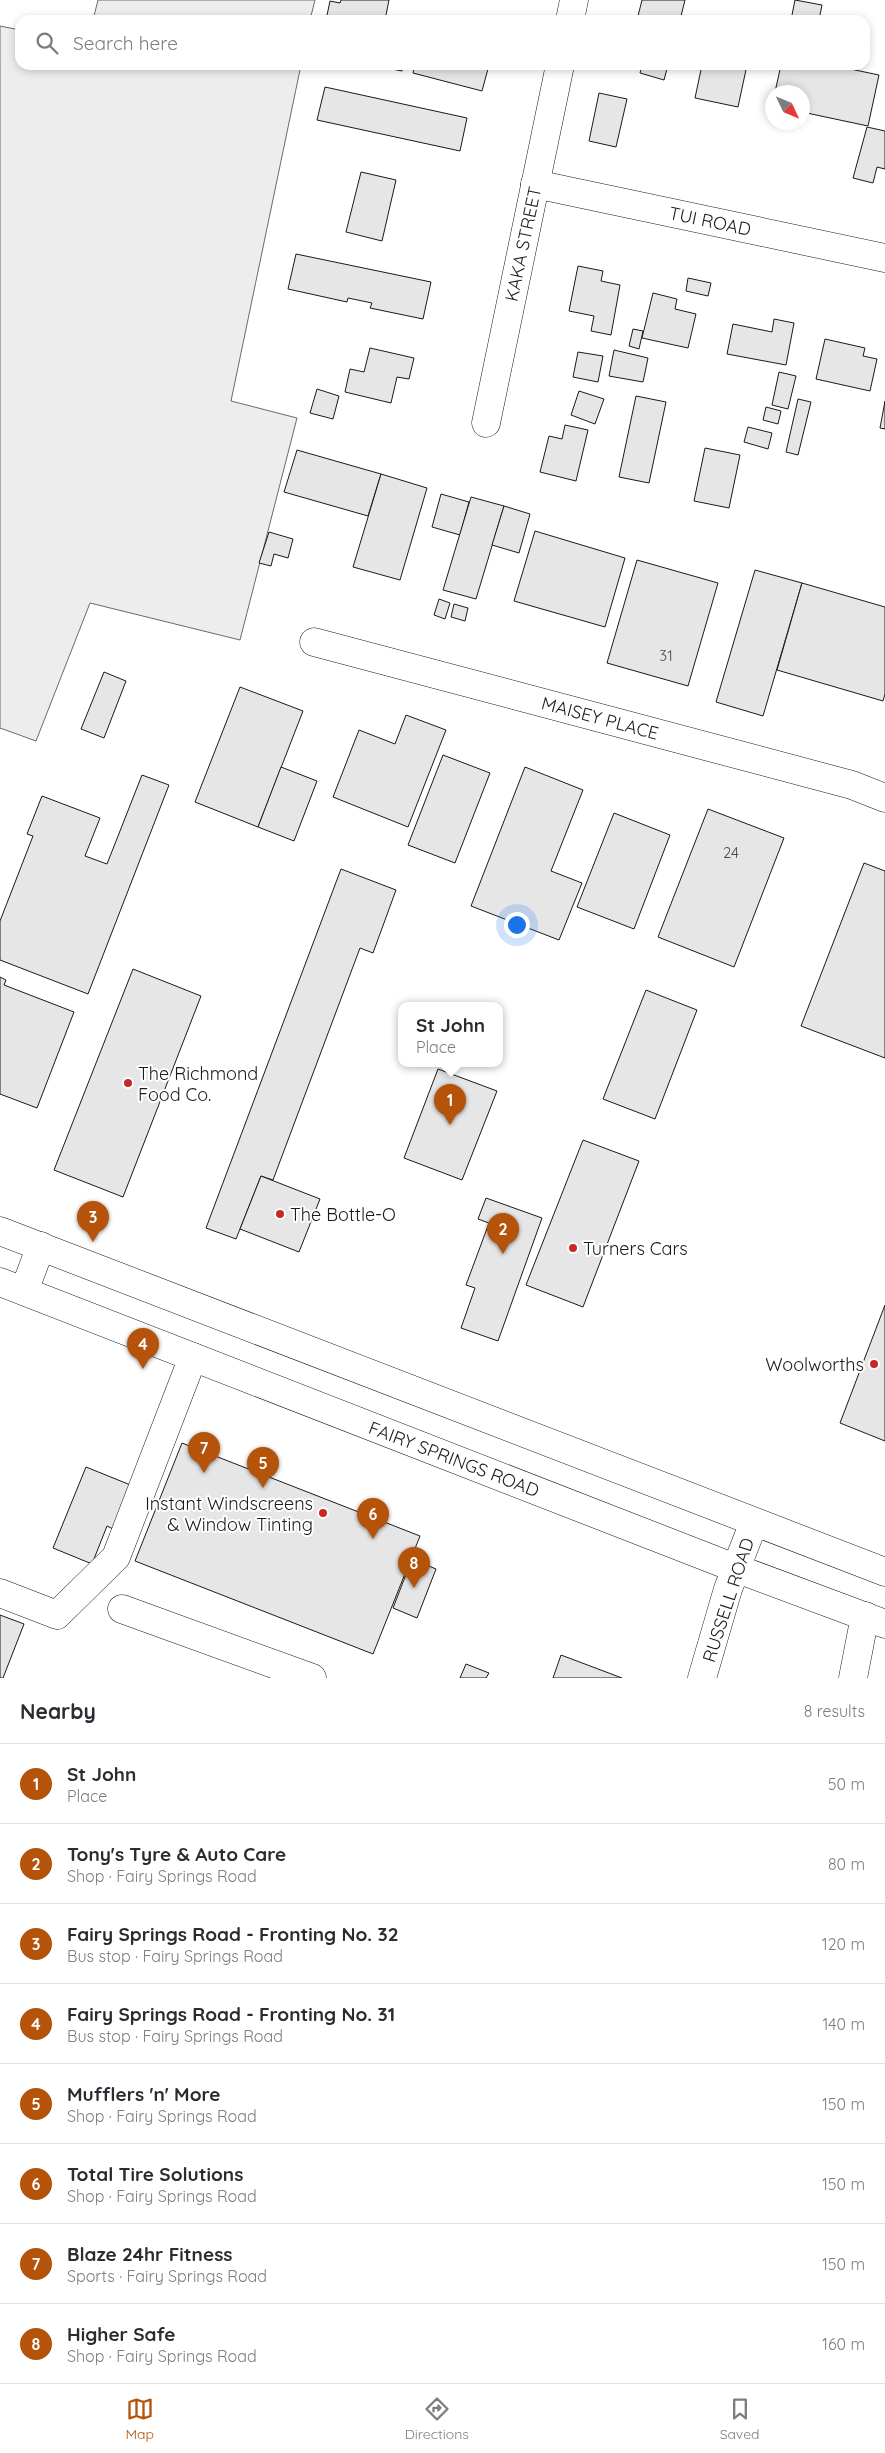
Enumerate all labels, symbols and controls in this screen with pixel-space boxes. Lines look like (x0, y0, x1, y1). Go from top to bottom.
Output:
search box (15, 15, 870, 70)
icon: search (33, 29, 61, 57)
text: Search here (73, 31, 178, 55)
north arrow (765, 85, 810, 130)
street label: KAKA STREET (500, 184, 546, 304)
street label: TUI ROAD (667, 201, 753, 241)
house number: 31 (659, 646, 673, 665)
street label: MAISEY PLACE (539, 691, 661, 745)
house number: 24 (723, 843, 739, 862)
your location (504, 912, 530, 938)
popup (398, 1002, 503, 1067)
text: St John (416, 1013, 485, 1037)
text: Place (416, 1037, 456, 1057)
place label: The Richmond Food Co. (138, 1062, 258, 1106)
marker: The Richmond Food Co. (122, 1077, 134, 1089)
pin: 1 (434, 1084, 466, 1125)
pin: 3 (77, 1201, 109, 1242)
place label: The Bottle-O (290, 1203, 396, 1226)
marker: The Bottle-O (274, 1208, 286, 1220)
pin: 2 (487, 1213, 519, 1254)
place label: Turners Cars (583, 1237, 688, 1260)
marker: Turners Cars (567, 1242, 579, 1254)
pin: 4 (127, 1328, 159, 1369)
place label: Woolworths (765, 1353, 864, 1376)
marker: Woolworths (868, 1358, 880, 1370)
street label: FAIRY SPRINGS ROAD (366, 1416, 542, 1502)
pin: 7 (188, 1432, 220, 1473)
pin: 5 (247, 1447, 279, 1488)
place label: Instant Windscreens & Window Tinting (145, 1492, 313, 1536)
pin: 6 (357, 1498, 389, 1539)
marker: Instant Windscreens & Window Tinting (317, 1507, 329, 1519)
street label: RUSSELL ROAD (697, 1535, 759, 1665)
pin: 8 (398, 1547, 430, 1588)
text: Nearby (20, 1698, 96, 1724)
text: 8 results (804, 1701, 865, 1721)
text: St John (67, 1762, 136, 1786)
text: 1 (33, 1774, 39, 1794)
text: 50 m (828, 1774, 865, 1794)
text: Place (67, 1786, 107, 1806)
text: Tony's Tyre & Auto Care (67, 1842, 286, 1866)
text: 2 (31, 1854, 41, 1874)
text: 80 m (828, 1854, 865, 1874)
text: Shop · Fairy Springs Road (67, 1866, 257, 1886)
text: Fairy Springs Road - Fronting No. 32 (67, 1922, 398, 1946)
text: 3 (32, 1934, 40, 1954)
text: 120 m (822, 1934, 865, 1954)
text: Bus stop · Fairy Springs Road (67, 1946, 283, 1966)
text: Fairy Springs Road - Fronting No. 31 (67, 2002, 395, 2026)
text: 4 (31, 2014, 41, 2034)
text: 140 m (822, 2014, 865, 2034)
text: Bus stop · Fairy Springs Road (67, 2026, 283, 2046)
text: Mufflers 'n' More (67, 2082, 221, 2106)
text: 5 (31, 2094, 41, 2114)
text: 150 m (822, 2094, 865, 2114)
text: Shop · Fairy Springs Road (67, 2106, 257, 2126)
text: Total Tire Solutions (67, 2162, 243, 2186)
text: 6 (32, 2174, 40, 2194)
text: 150 m (822, 2174, 865, 2194)
text: Shop · Fairy Springs Road (67, 2186, 257, 2206)
text: Blaze 24hr Fitness (67, 2242, 232, 2266)
text: 7 (32, 2254, 40, 2274)
text: 150 m (822, 2254, 865, 2274)
text: Sports · Fairy Springs Road (67, 2266, 267, 2286)
text: Higher Safe (67, 2322, 175, 2346)
text: 8 (32, 2334, 40, 2354)
text: 160 m (822, 2334, 865, 2354)
text: Shop · Fairy Springs Road (67, 2346, 257, 2366)
tab: Map (125, 2395, 154, 2443)
tab: Directions (405, 2395, 469, 2443)
tab: Saved (720, 2395, 760, 2443)

